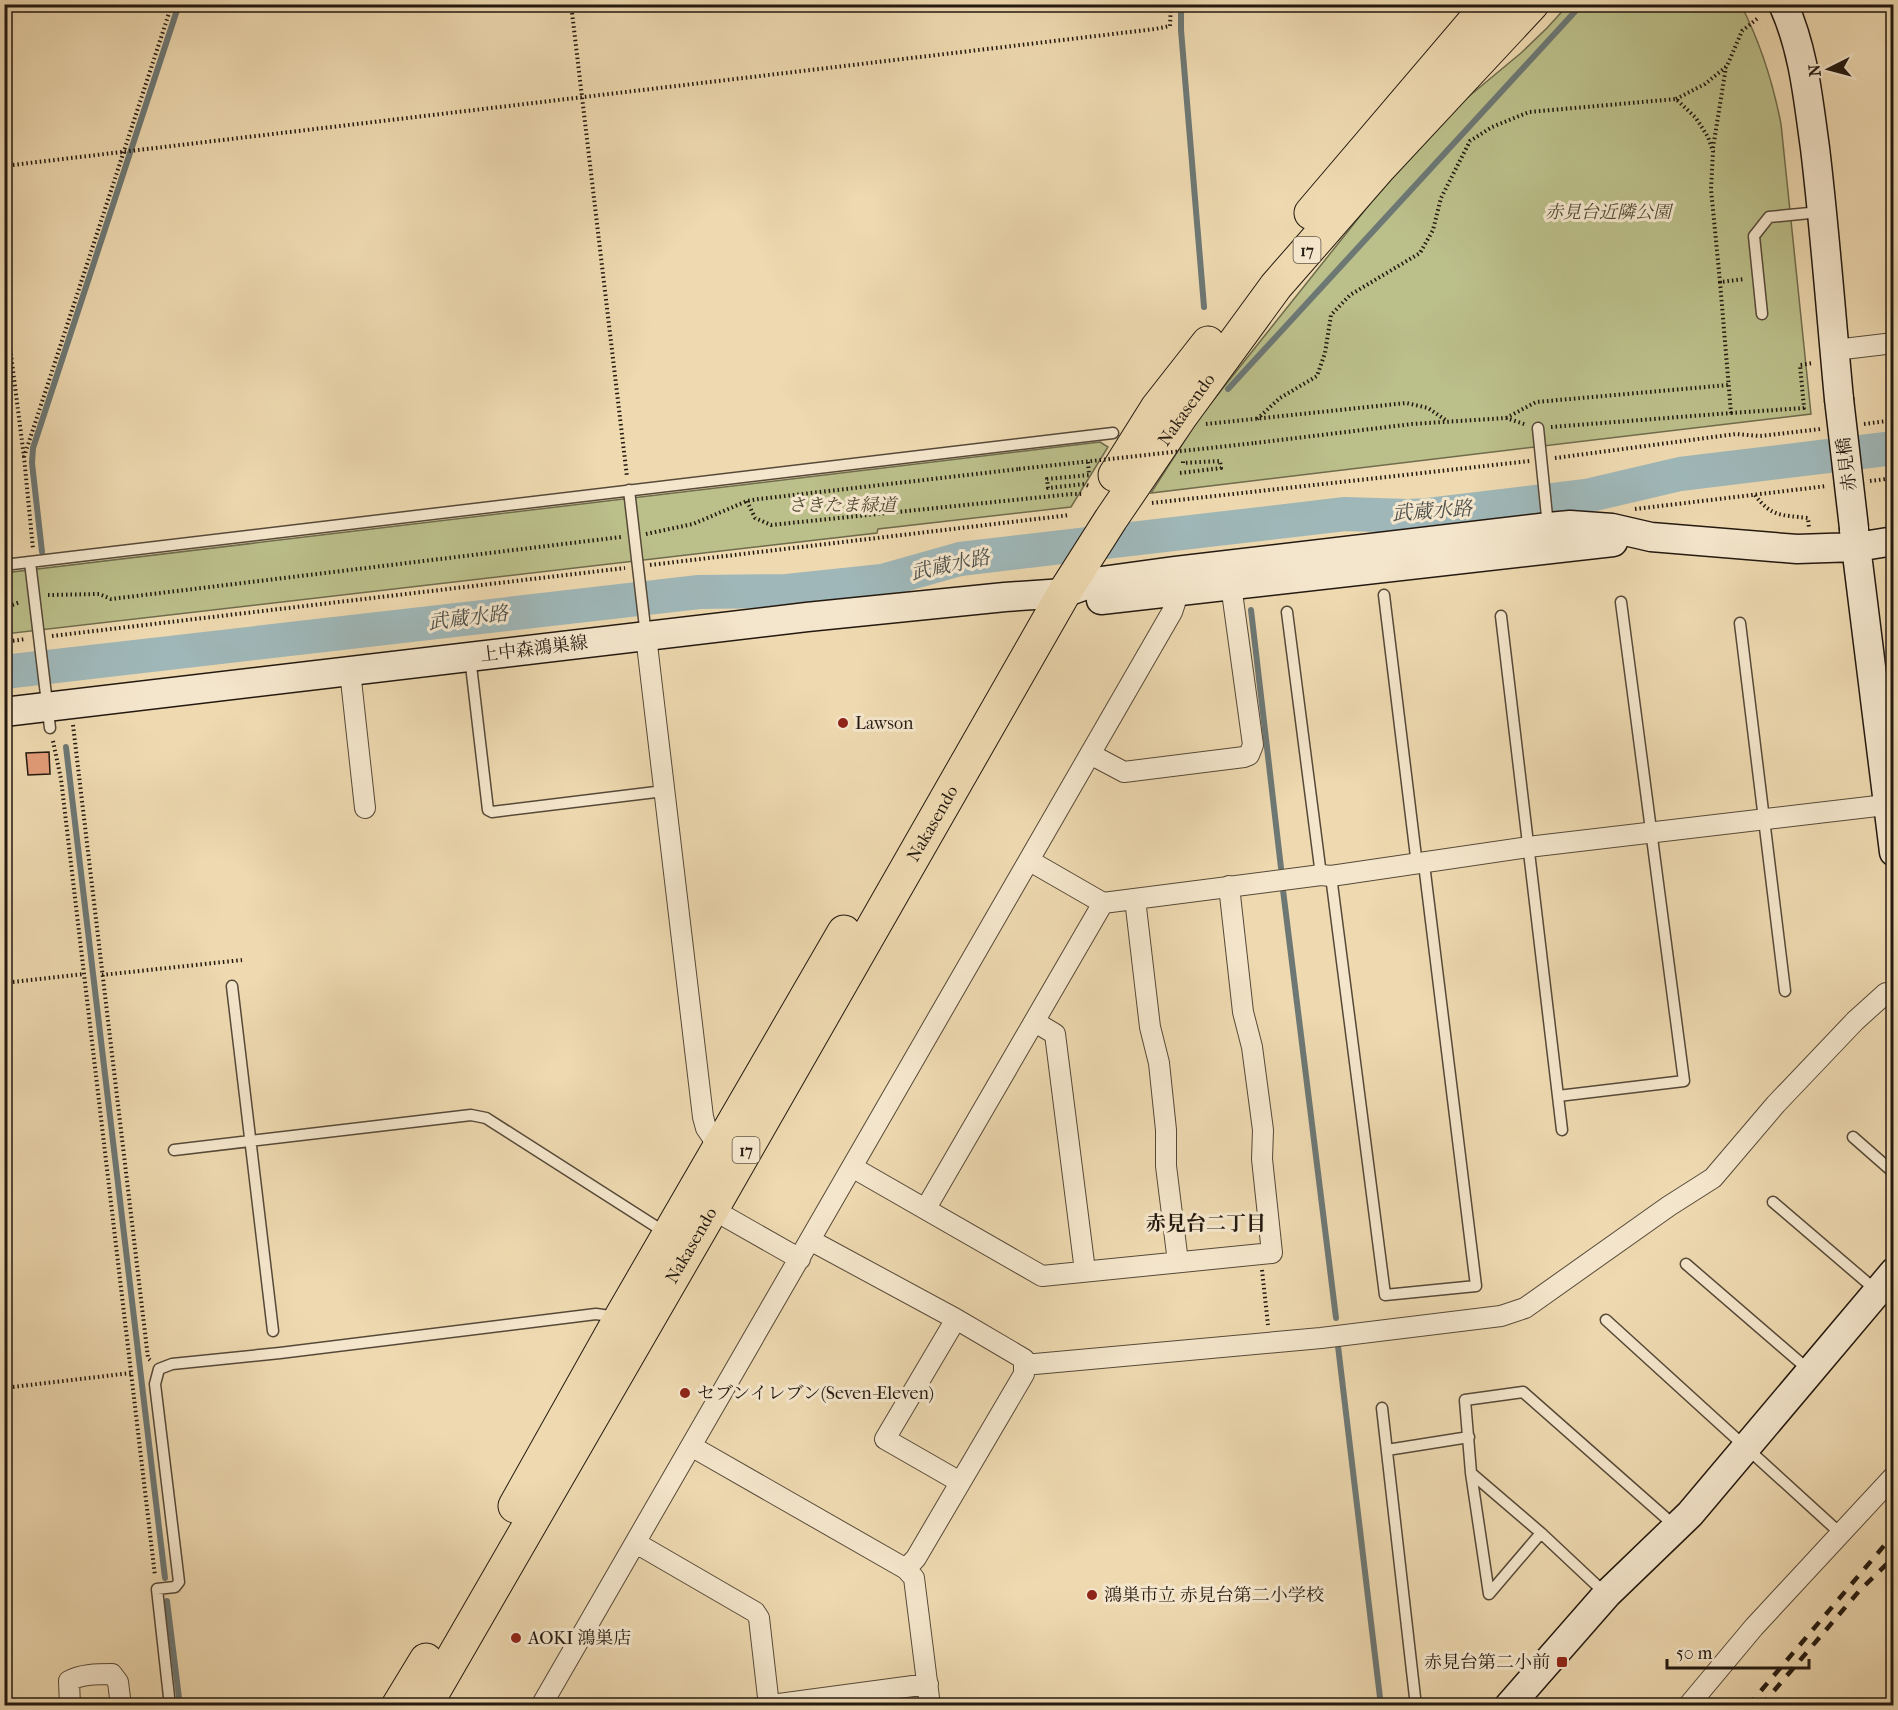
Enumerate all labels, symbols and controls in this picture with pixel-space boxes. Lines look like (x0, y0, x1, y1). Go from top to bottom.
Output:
north arrow (1799, 39, 1859, 99)
text: N (1804, 63, 1825, 78)
park label: 赤見台近隣公園 (1545, 202, 1674, 223)
road number: 17 (1294, 237, 1320, 263)
street label: Nakasendo (1153, 369, 1219, 450)
street label: 赤見橋 (1833, 436, 1861, 492)
park label: さきたま緑道 (788, 495, 899, 516)
water label: 武蔵水路 (1391, 497, 1475, 525)
water label: 武蔵水路 (908, 545, 993, 585)
water label: 武蔵水路 (427, 601, 511, 634)
street label: 上中森鴻巣線 (479, 632, 589, 666)
place label: Lawson (855, 713, 914, 734)
marker: Lawson (836, 716, 850, 730)
street label: Nakasendo (902, 782, 962, 865)
road number: 17 (732, 1137, 760, 1163)
street label: Nakasendo (661, 1204, 721, 1287)
district label: 赤見台二丁目 (1146, 1212, 1266, 1235)
place label: セブンイレブン(Seven-Eleven) (697, 1383, 934, 1404)
marker: セブンイレブン(Seven-Eleven) (678, 1386, 692, 1400)
place label: 鴻巣市立 赤見台第二小学校 (1104, 1585, 1324, 1606)
marker: 鴻巣市立 赤見台第二小学校 (1085, 1588, 1099, 1602)
place label: AOKI 鴻巣店 (527, 1628, 631, 1649)
marker: AOKI 鴻巣店 (509, 1631, 523, 1645)
scale bar (1667, 1632, 1810, 1670)
text: 50 m (1676, 1643, 1713, 1664)
place label: 赤見台第二小前 (1424, 1652, 1550, 1673)
marker: 赤見台第二小前 (1555, 1655, 1569, 1669)

